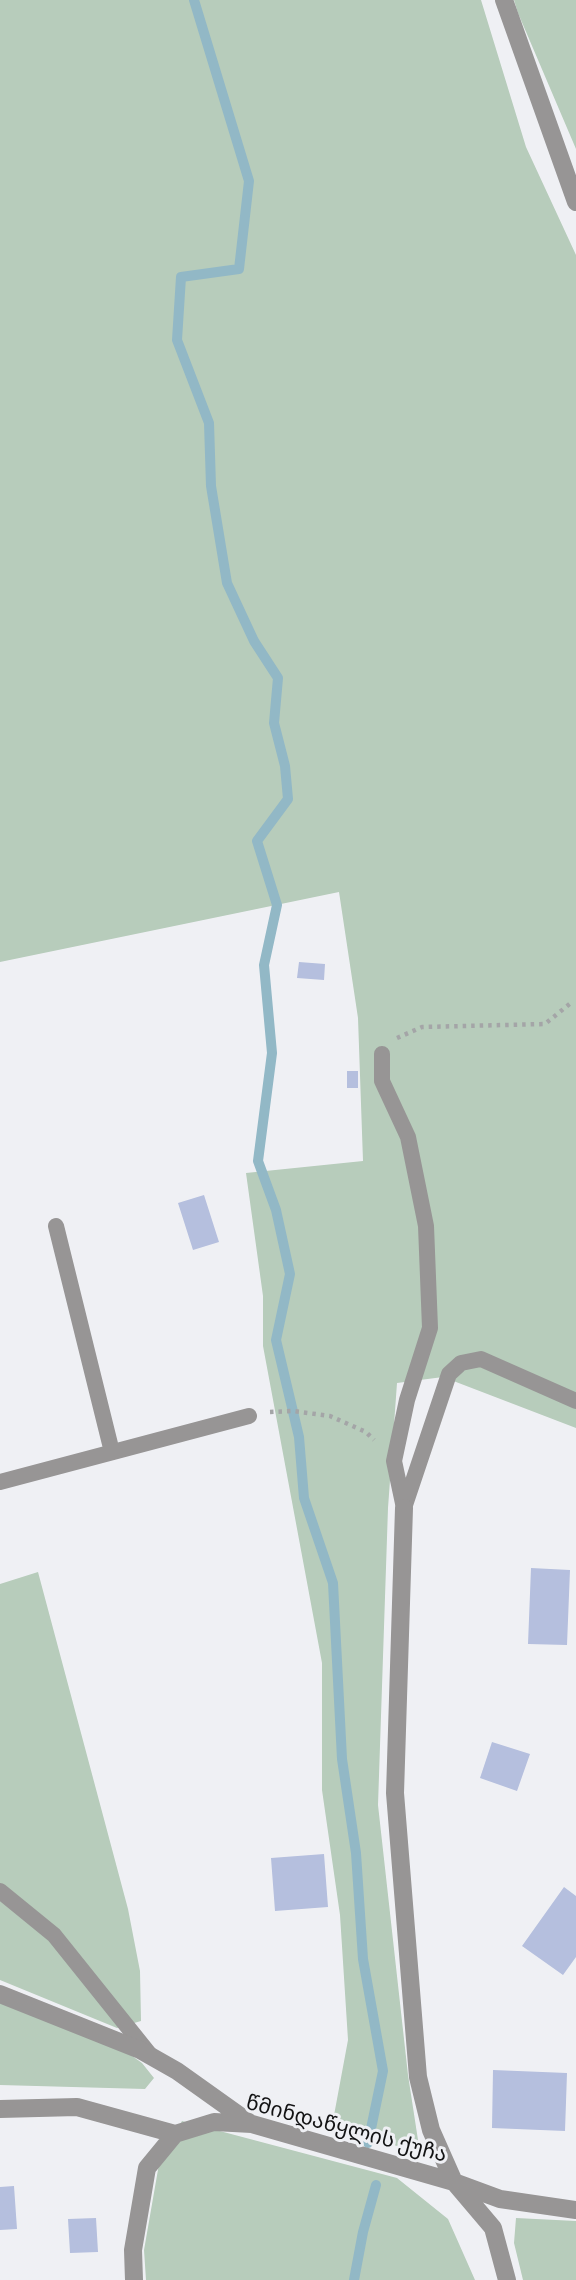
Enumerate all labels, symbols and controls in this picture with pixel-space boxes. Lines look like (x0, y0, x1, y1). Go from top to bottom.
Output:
street label: წმინდაწყლის ქუჩა (243, 2091, 449, 2169)

